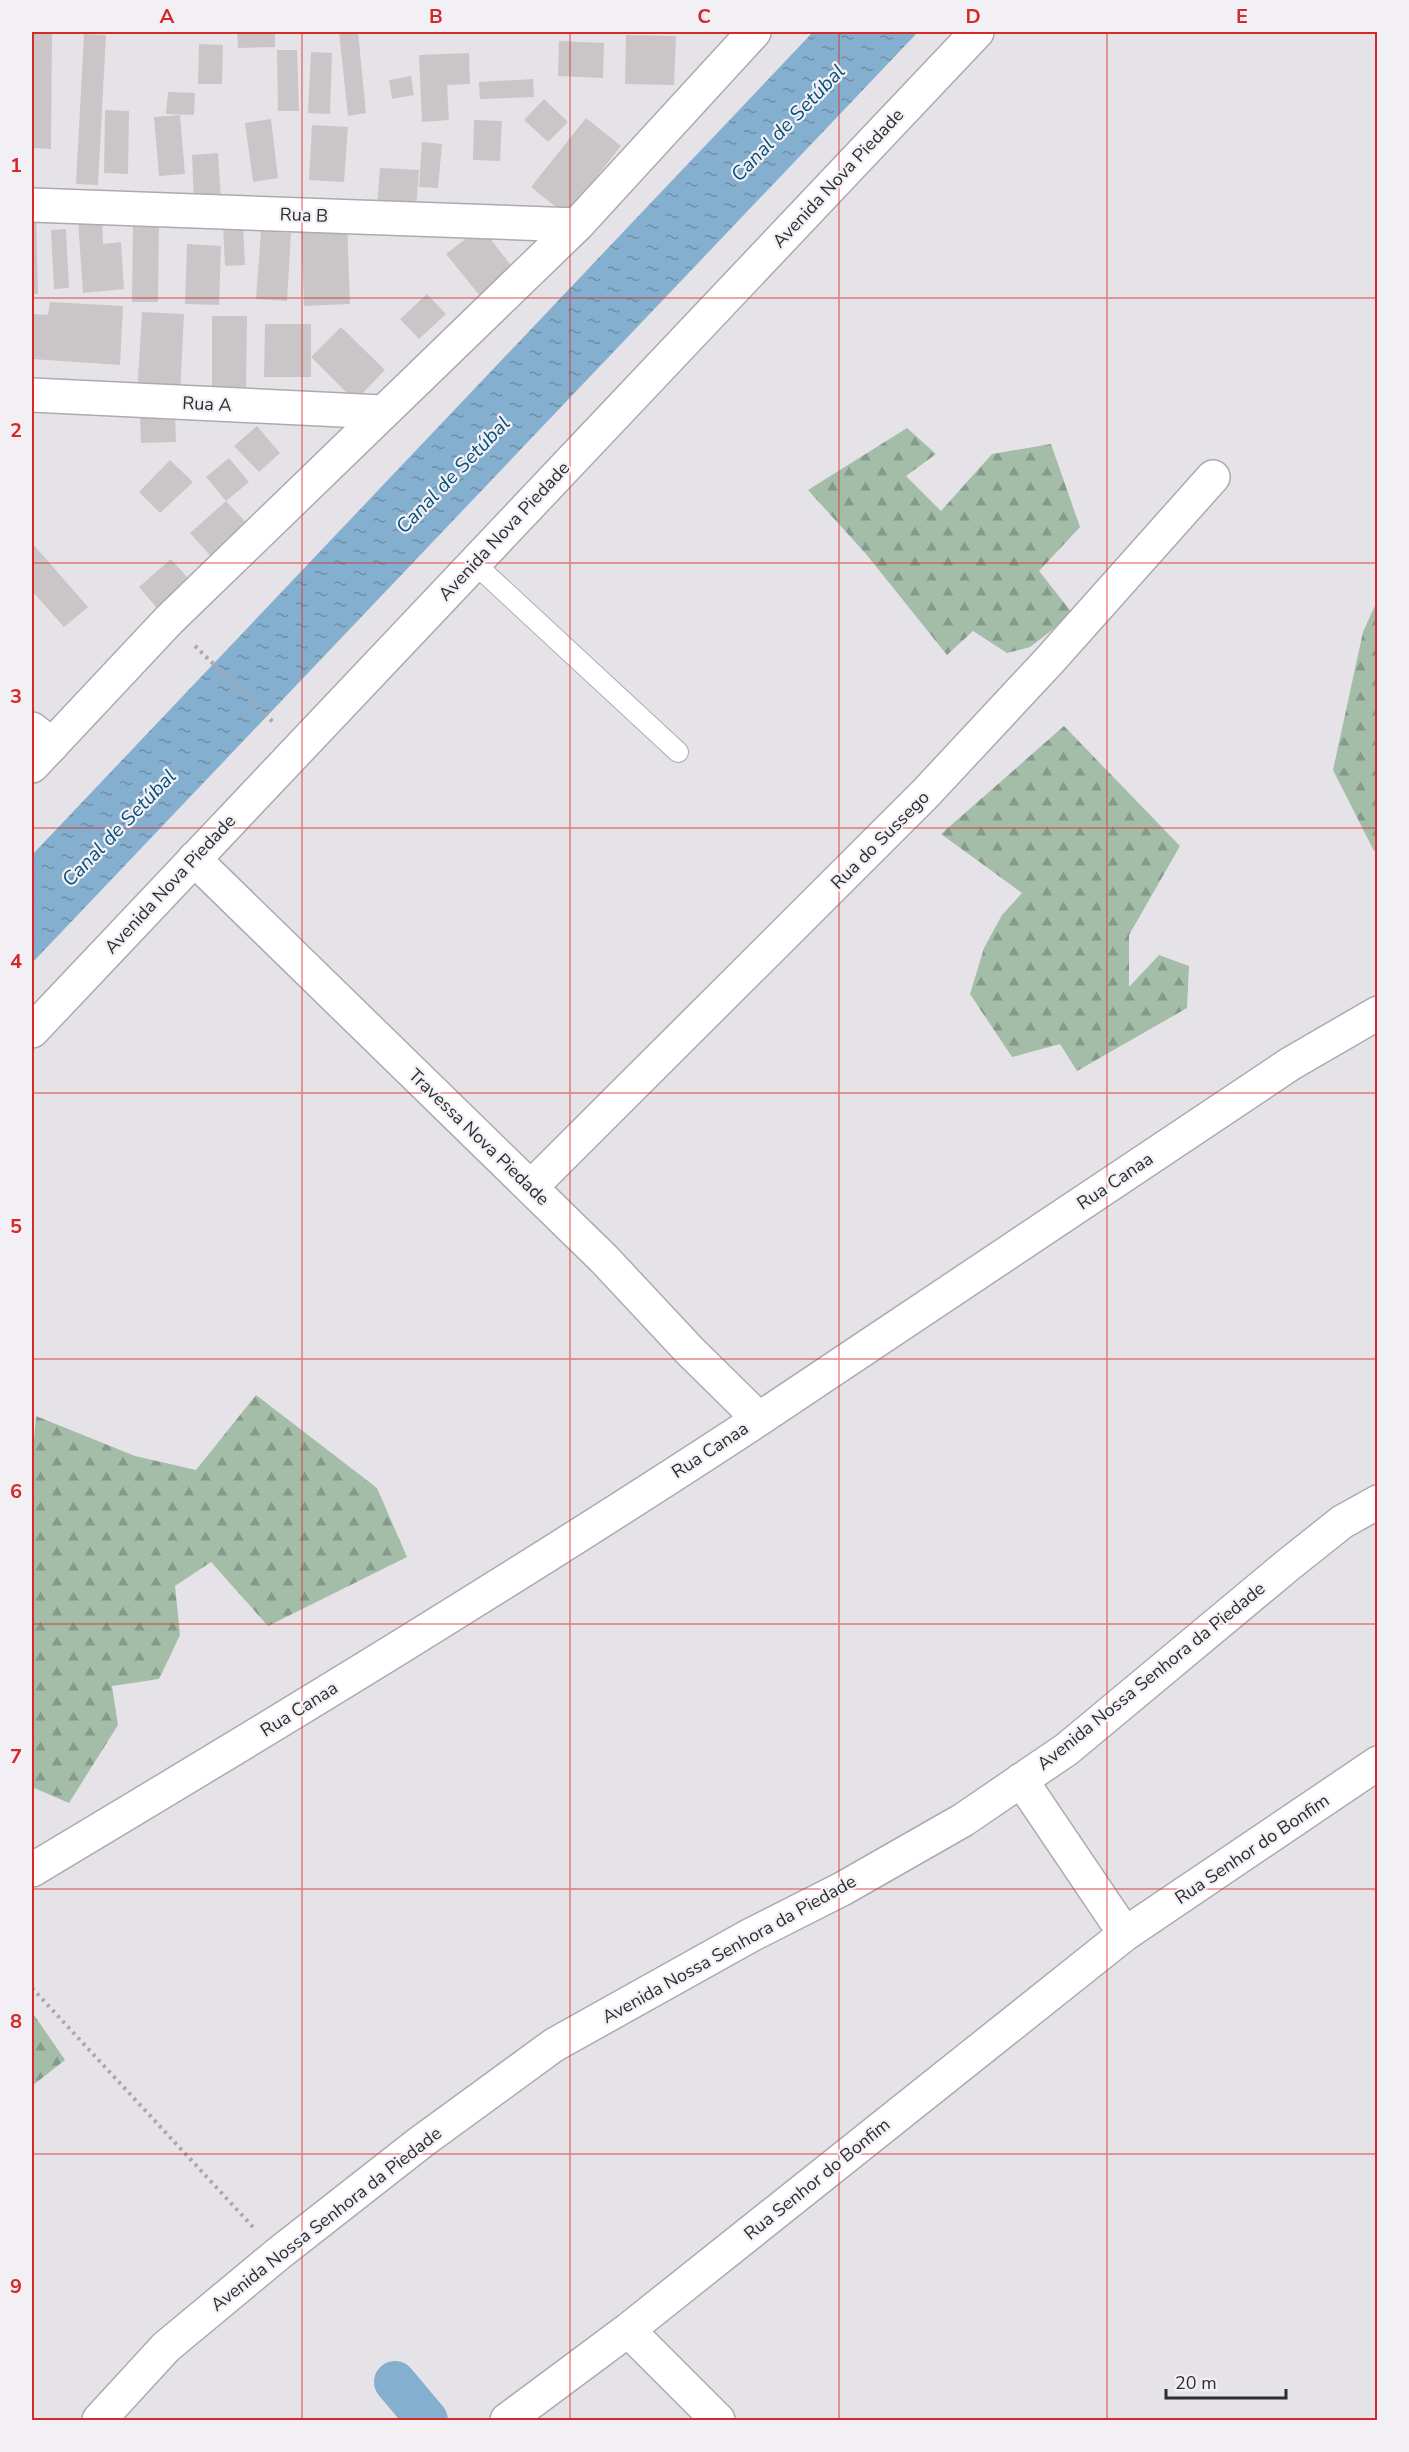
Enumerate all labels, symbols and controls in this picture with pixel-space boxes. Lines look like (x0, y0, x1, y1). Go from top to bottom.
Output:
text: A (160, 3, 175, 30)
text: B (429, 3, 443, 30)
text: C (697, 3, 711, 30)
text: D (965, 3, 981, 30)
text: E (1236, 3, 1248, 30)
water label: Canal de Setúbal (725, 58, 851, 188)
street label: Avenida Nova Piedade (767, 103, 909, 253)
text: 1 (10, 152, 22, 179)
street label: Rua B (279, 202, 329, 228)
street label: Rua A (182, 391, 232, 417)
water label: Canal de Setúbal (390, 410, 516, 540)
text: 2 (10, 417, 22, 444)
street label: Avenida Nova Piedade (433, 456, 575, 606)
text: 3 (10, 683, 22, 710)
water label: Canal de Setúbal (56, 763, 182, 893)
street label: Rua do Sussego (826, 786, 934, 894)
street label: Avenida Nova Piedade (99, 809, 241, 959)
text: 4 (10, 948, 22, 975)
street label: Travessa Nova Piedade (403, 1063, 555, 1211)
street label: Rua Canaa (1072, 1147, 1158, 1215)
text: 5 (10, 1213, 22, 1240)
street label: Rua Canaa (667, 1416, 753, 1484)
text: 6 (10, 1478, 22, 1505)
street label: Avenida Nossa Senhora da Piedade (1032, 1576, 1270, 1776)
street label: Rua Canaa (256, 1676, 342, 1742)
text: 7 (10, 1743, 22, 1770)
street label: Rua Senhor do Bonfim (1170, 1788, 1334, 1910)
street label: Avenida Nossa Senhora da Piedade (598, 1869, 860, 2029)
text: 8 (10, 2008, 22, 2035)
street label: Rua Senhor do Bonfim (739, 2113, 895, 2245)
street label: Avenida Nossa Senhora da Piedade (206, 2121, 446, 2317)
text: 9 (10, 2273, 22, 2300)
scale bar (1166, 2362, 1286, 2400)
text: 20 m (1175, 2371, 1217, 2395)

